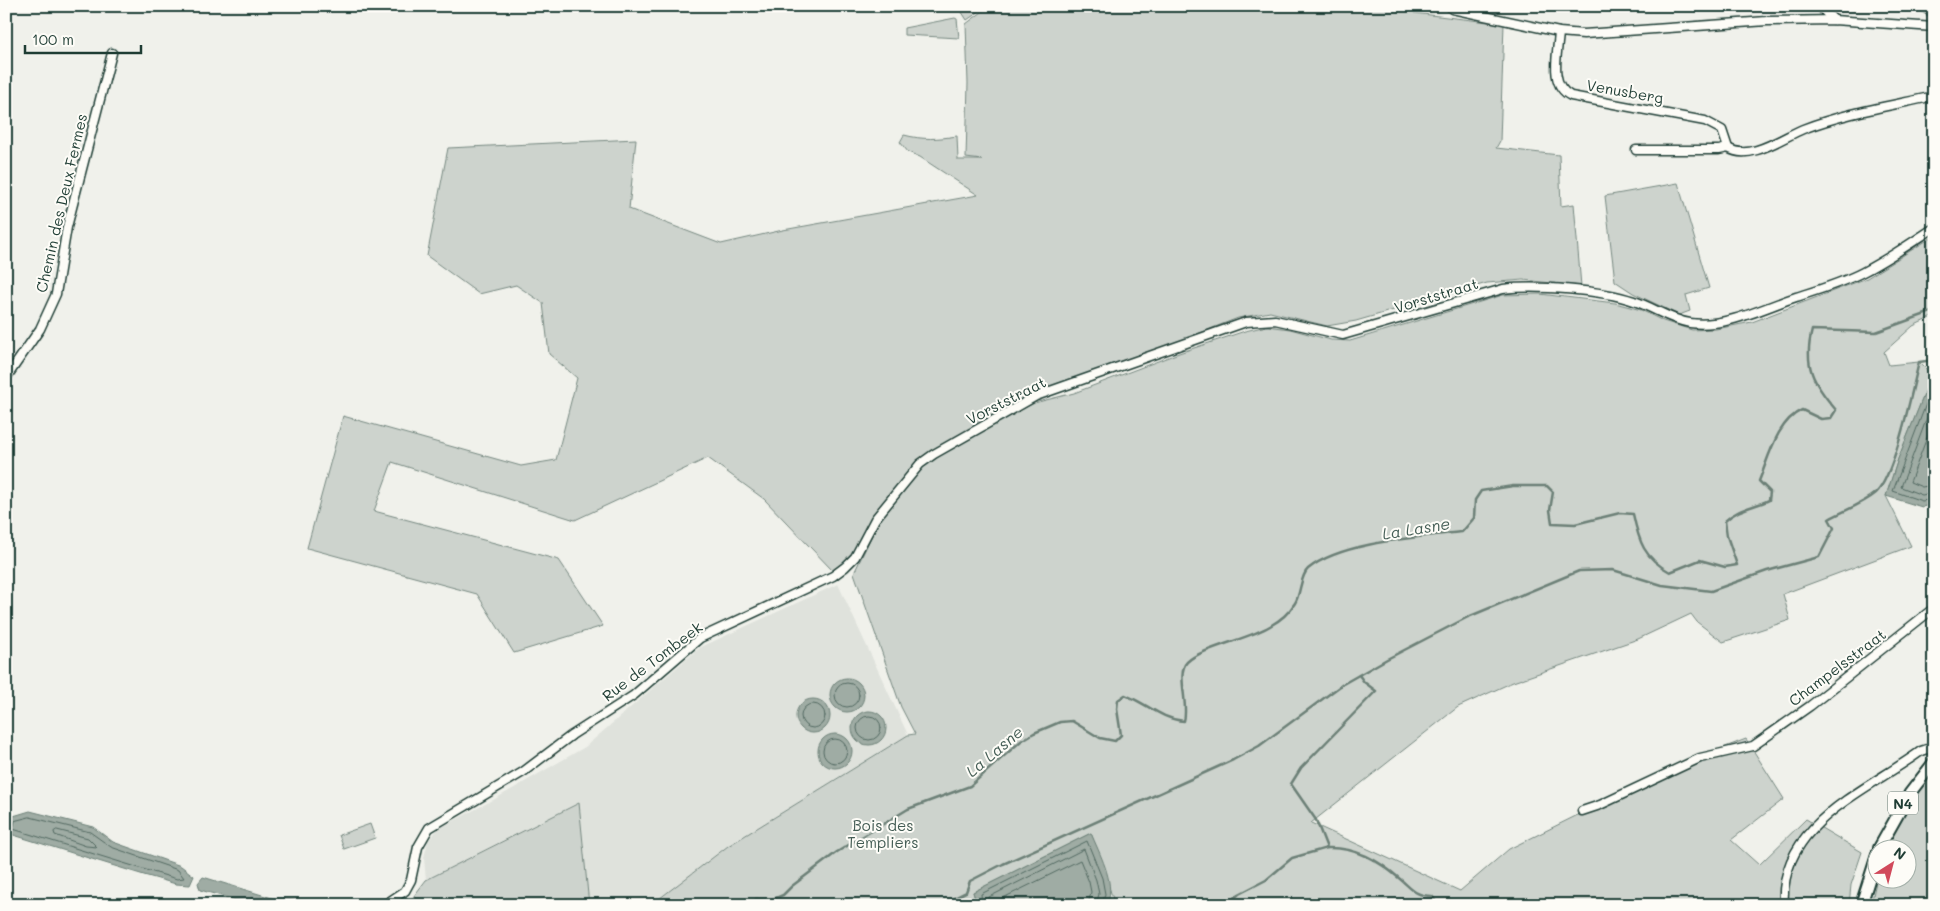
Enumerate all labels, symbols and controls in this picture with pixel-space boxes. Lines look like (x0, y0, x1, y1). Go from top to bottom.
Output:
scale bar (25, 22, 141, 54)
text: 100 m (32, 29, 74, 49)
street label: Venusberg (1585, 74, 1665, 108)
street label: Chemin des Deux Fermes (31, 112, 91, 294)
street label: Vorststraat (1392, 273, 1480, 317)
street label: Vorststraat (963, 371, 1049, 429)
water label: La Lasne (1381, 512, 1452, 544)
street label: Rue de Tombeek (598, 617, 706, 705)
street label: Champelsstraat (1784, 624, 1890, 710)
water label: La Lasne (961, 721, 1027, 781)
road number: N4 (1888, 791, 1918, 814)
park label: Bois des Templiers (847, 815, 919, 852)
north arrow (1868, 838, 1918, 888)
text: N (1890, 842, 1910, 864)

